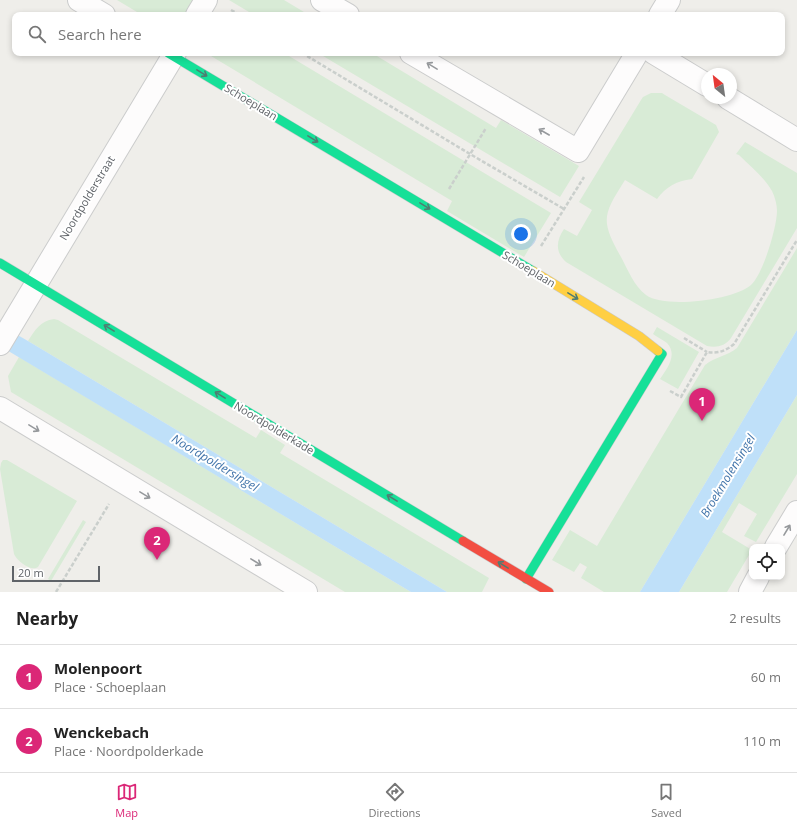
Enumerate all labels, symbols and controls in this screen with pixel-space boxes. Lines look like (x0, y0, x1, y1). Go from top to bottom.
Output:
search box (12, 12, 785, 56)
icon: search (26, 23, 48, 45)
text: Search here (58, 24, 142, 44)
one-way arrow (426, 61, 438, 69)
north arrow (701, 68, 737, 104)
one-way arrow (196, 69, 207, 77)
street label: Schoeplaan (222, 80, 281, 123)
one-way arrow (538, 127, 550, 135)
one-way arrow (307, 136, 319, 144)
street label: Noordpolderstraat (55, 153, 118, 243)
one-way arrow (419, 202, 431, 210)
your location (511, 224, 531, 244)
street label: Schoeplaan (500, 247, 559, 290)
one-way arrow (567, 292, 578, 300)
one-way arrow (103, 324, 115, 332)
pin: 1 (689, 388, 715, 421)
one-way arrow (214, 391, 226, 399)
street label: Noordpolderkade (231, 398, 317, 457)
one-way arrow (27, 425, 39, 433)
water label: Noordpoldersingel (169, 430, 263, 496)
water label: Broekmolensingel (696, 430, 760, 520)
one-way arrow (139, 491, 151, 499)
one-way arrow (386, 494, 398, 502)
one-way arrow (783, 524, 791, 536)
pin: 2 (144, 527, 170, 560)
map controls (749, 544, 785, 580)
button: locate (749, 544, 785, 580)
one-way arrow (250, 559, 262, 567)
one-way arrow (497, 561, 509, 569)
scale bar (12, 564, 100, 583)
text: 20 m (18, 565, 44, 580)
text: Nearby (16, 607, 78, 630)
text: 2 results (729, 609, 781, 627)
text: Molenpoort (54, 658, 142, 678)
text: 1 (25, 668, 33, 686)
text: 60 m (751, 668, 781, 686)
text: Place · Schoeplaan (54, 678, 166, 696)
text: Wenckebach (54, 722, 149, 742)
text: 2 (25, 732, 33, 750)
text: 110 m (743, 732, 781, 750)
text: Place · Noordpolderkade (54, 742, 204, 760)
tab: Map (115, 781, 138, 820)
tab: Directions (369, 781, 421, 820)
tab: Saved (651, 781, 682, 820)

